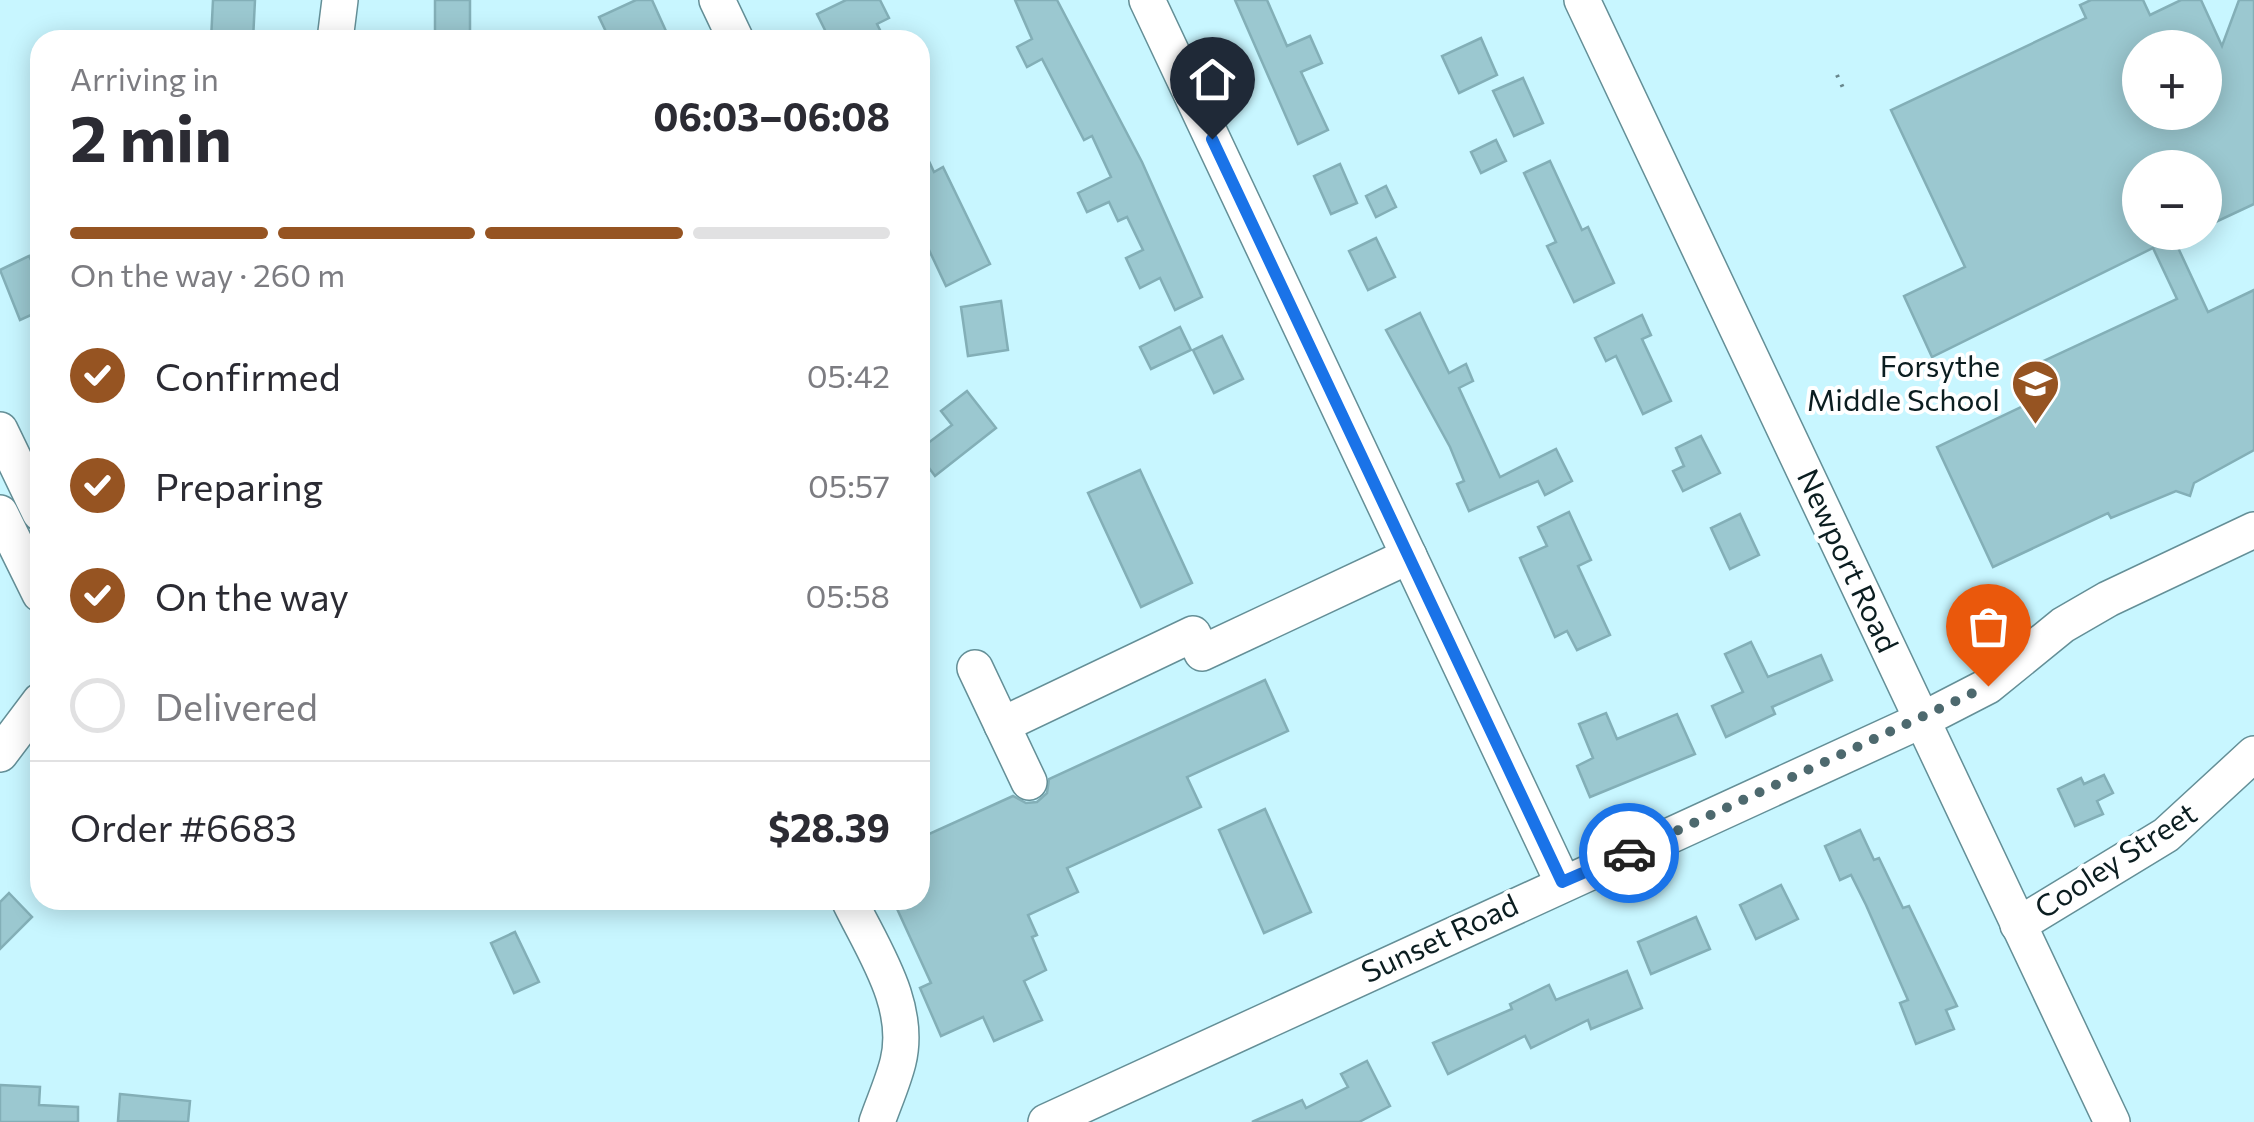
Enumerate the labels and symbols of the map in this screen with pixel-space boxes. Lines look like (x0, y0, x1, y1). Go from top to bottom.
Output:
pin (1170, 37, 1255, 140)
place label: Forsythe Middle School (1807, 346, 2000, 417)
school or university icon: Forsythe Middle School (2009, 358, 2061, 426)
street label: Newport Road (1791, 462, 1908, 657)
pin (1946, 584, 2031, 687)
street label: Cooley Street (2027, 793, 2203, 925)
courier (1579, 803, 1679, 903)
street label: Sunset Road (1355, 884, 1523, 989)

